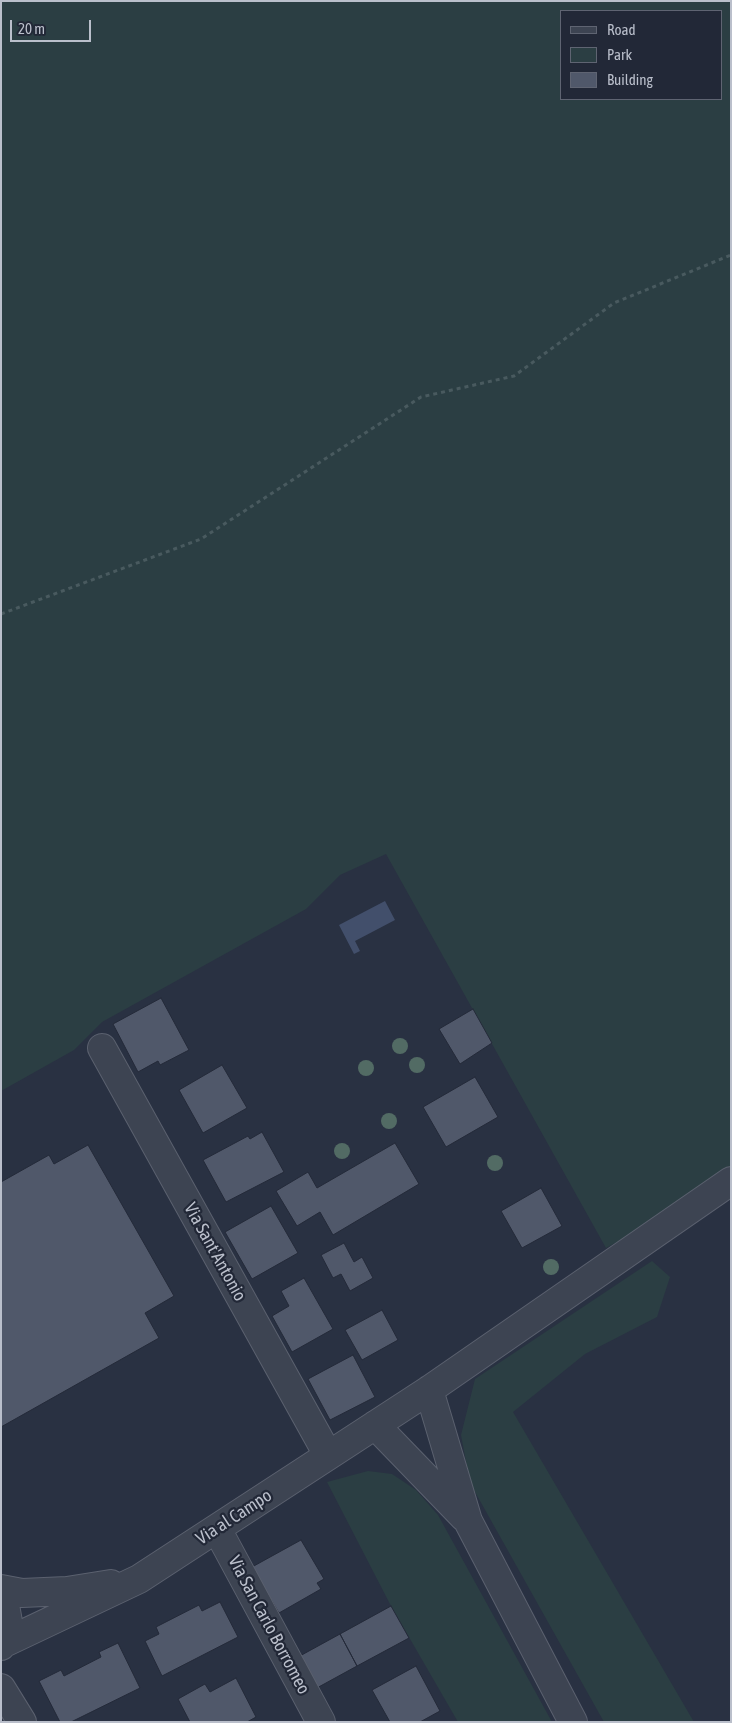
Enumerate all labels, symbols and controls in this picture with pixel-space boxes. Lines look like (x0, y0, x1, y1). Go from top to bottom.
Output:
scale bar (12, 10, 94, 42)
legend (560, 10, 722, 100)
text: 20 m (18, 20, 45, 37)
text: Road (607, 21, 636, 38)
text: Park (607, 46, 632, 63)
text: Building (607, 71, 653, 88)
street label: Via Sant'Antonio (179, 1199, 251, 1305)
street label: Via al Campo (192, 1485, 276, 1549)
street label: Via San Carlo Borromeo (223, 1552, 315, 1698)

